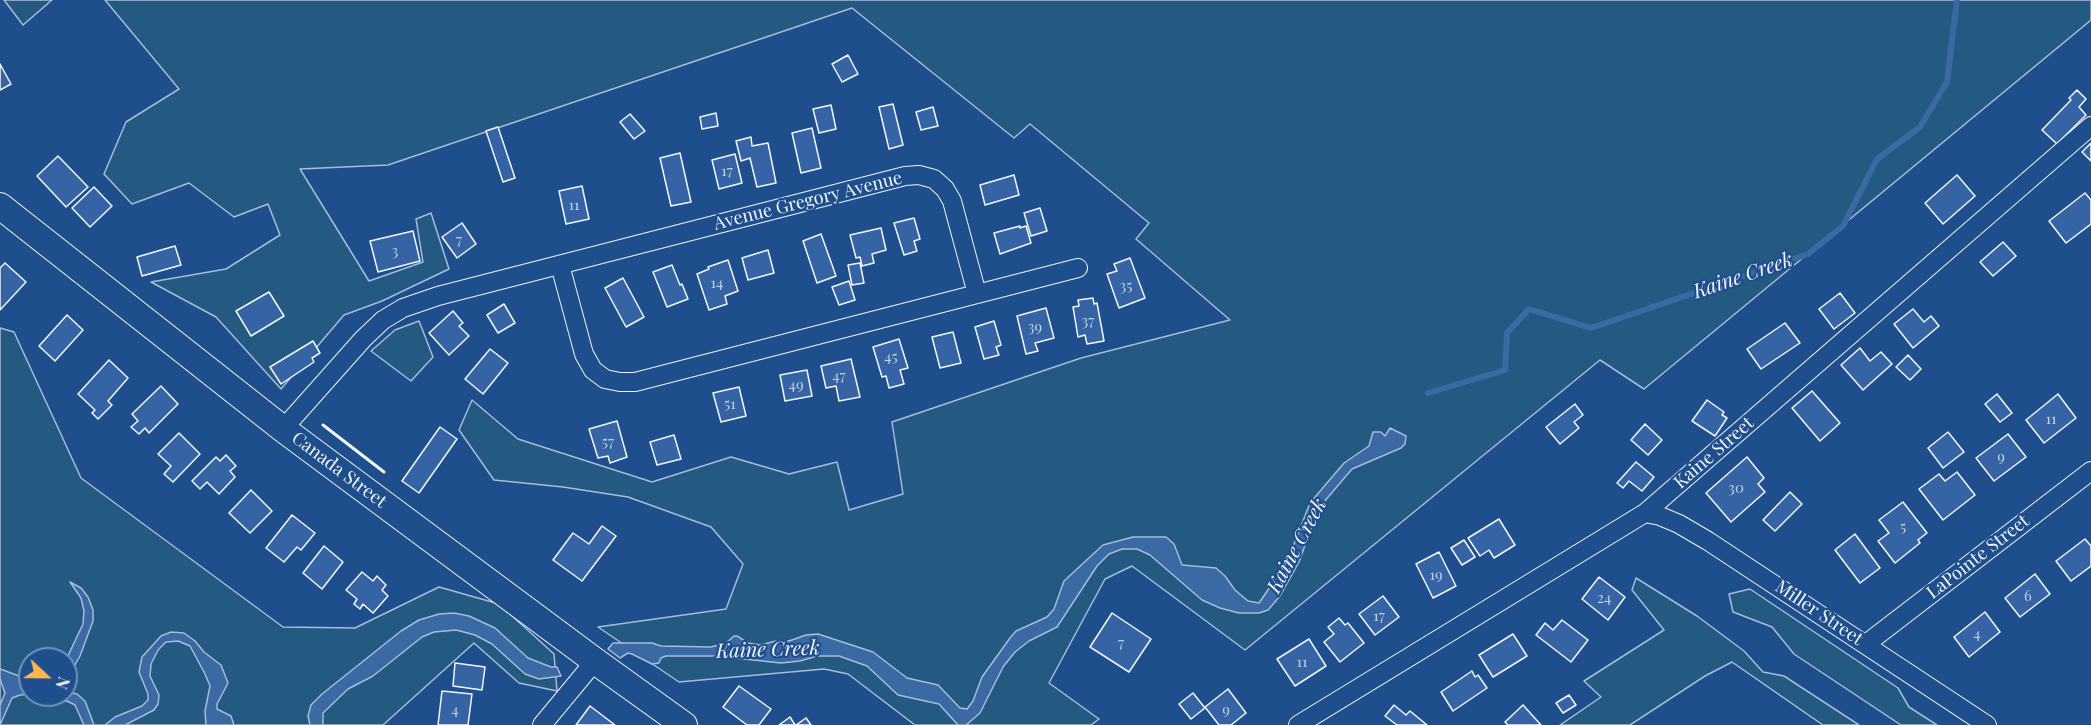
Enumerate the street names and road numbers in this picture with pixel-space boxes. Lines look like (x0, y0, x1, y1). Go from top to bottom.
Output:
street label: Avenue Gregory Avenue (712, 167, 904, 235)
street label: Kaine Street (1670, 412, 1758, 494)
street label: Canada Street (287, 427, 391, 513)
street label: LaPointe Street (1922, 510, 2034, 604)
street label: Miller Street (1771, 576, 1867, 650)

